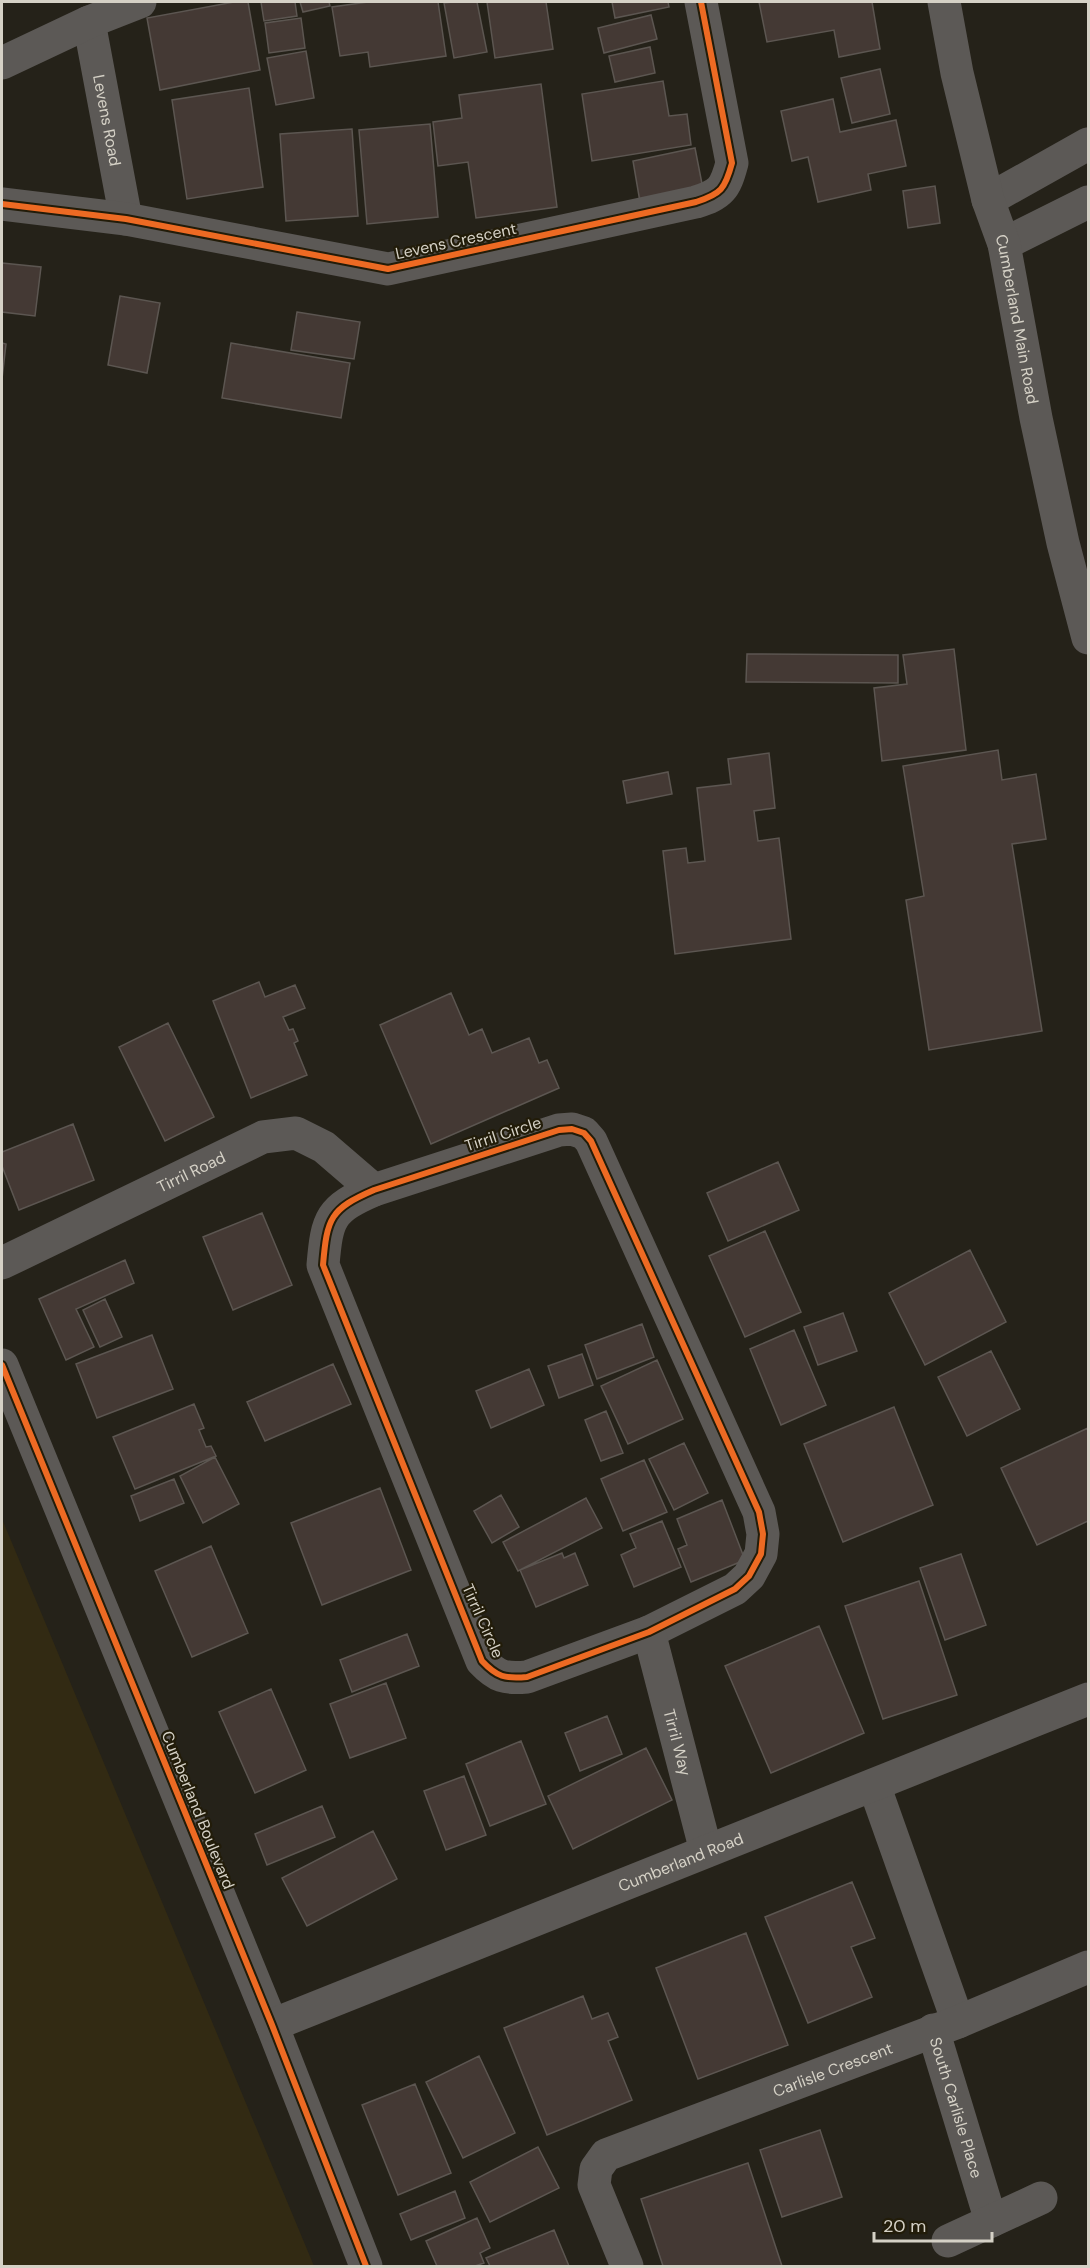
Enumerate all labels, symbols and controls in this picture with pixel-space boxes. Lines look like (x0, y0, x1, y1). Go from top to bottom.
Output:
street label: Levens Road (89, 73, 126, 168)
street label: Levens Crescent (393, 218, 519, 264)
street label: Cumberland Main Road (991, 231, 1044, 406)
street label: Tirril Circle (462, 1112, 544, 1156)
street label: Tirril Road (153, 1146, 229, 1197)
street label: Tirril Circle (457, 1581, 509, 1661)
street label: Tirril Way (659, 1707, 697, 1778)
street label: Cumberland Boulevard (157, 1728, 239, 1892)
street label: Cumberland Road (615, 1827, 746, 1896)
street label: South Carlisle Place (925, 2035, 988, 2180)
street label: Carlisle Crescent (770, 2037, 895, 2102)
scale bar (874, 2205, 992, 2243)
text: 20 m (883, 2214, 926, 2238)

